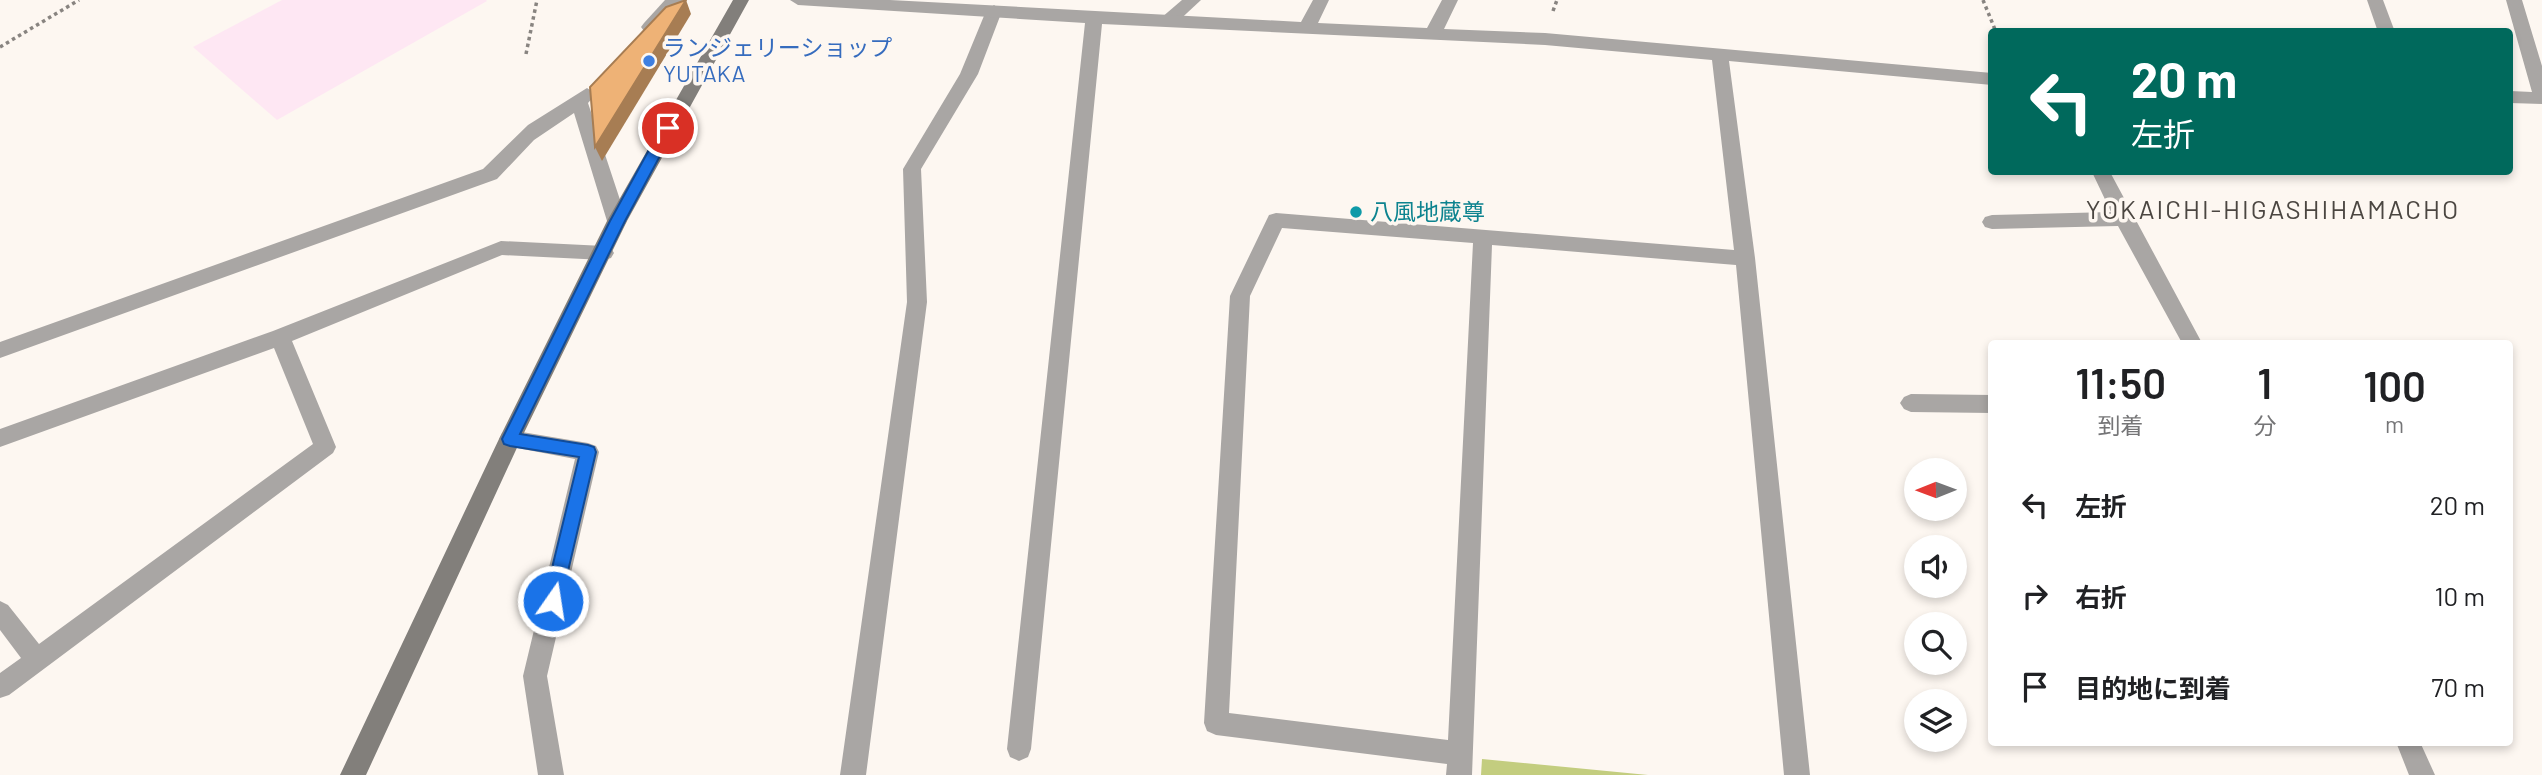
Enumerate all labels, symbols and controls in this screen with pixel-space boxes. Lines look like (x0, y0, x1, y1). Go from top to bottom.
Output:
place label: ランジェリーショップ YUTAKA (663, 33, 893, 87)
text: 20 m (2131, 49, 2237, 108)
marker: ランジェリーショップ YUTAKA (641, 53, 657, 69)
icon: left (2016, 56, 2107, 147)
pin (638, 98, 698, 158)
icon: arrive (649, 109, 687, 147)
text: 左折 (2131, 114, 2195, 152)
district label: YOKAICHI-HIGASHIHAMACHO (2086, 193, 2460, 224)
place label: 八風地蔵尊 (1370, 197, 1485, 225)
marker: 八風地蔵尊 (1348, 204, 1364, 220)
text: 11:50 (2075, 357, 2166, 407)
text: 1 (2257, 357, 2272, 407)
text: 100 (2363, 360, 2426, 410)
text: m (2385, 410, 2404, 438)
text: 到着 (2098, 411, 2144, 439)
text: 分 (2253, 411, 2276, 439)
north arrow (1904, 458, 1967, 522)
map controls (1904, 458, 1967, 752)
icon: left (2016, 486, 2054, 524)
text: 20 m (2430, 489, 2485, 520)
text: 左折 (2075, 490, 2127, 521)
button: sound (1904, 535, 1967, 598)
position arrow (516, 564, 590, 638)
icon: right (2016, 577, 2054, 615)
text: 10 m (2435, 580, 2485, 611)
text: 右折 (2075, 581, 2127, 612)
button: search (1904, 612, 1967, 675)
icon: arrive (2016, 668, 2054, 706)
text: 70 m (2431, 671, 2485, 702)
text: 目的地に到着 (2075, 672, 2231, 703)
button: layers (1904, 689, 1967, 752)

